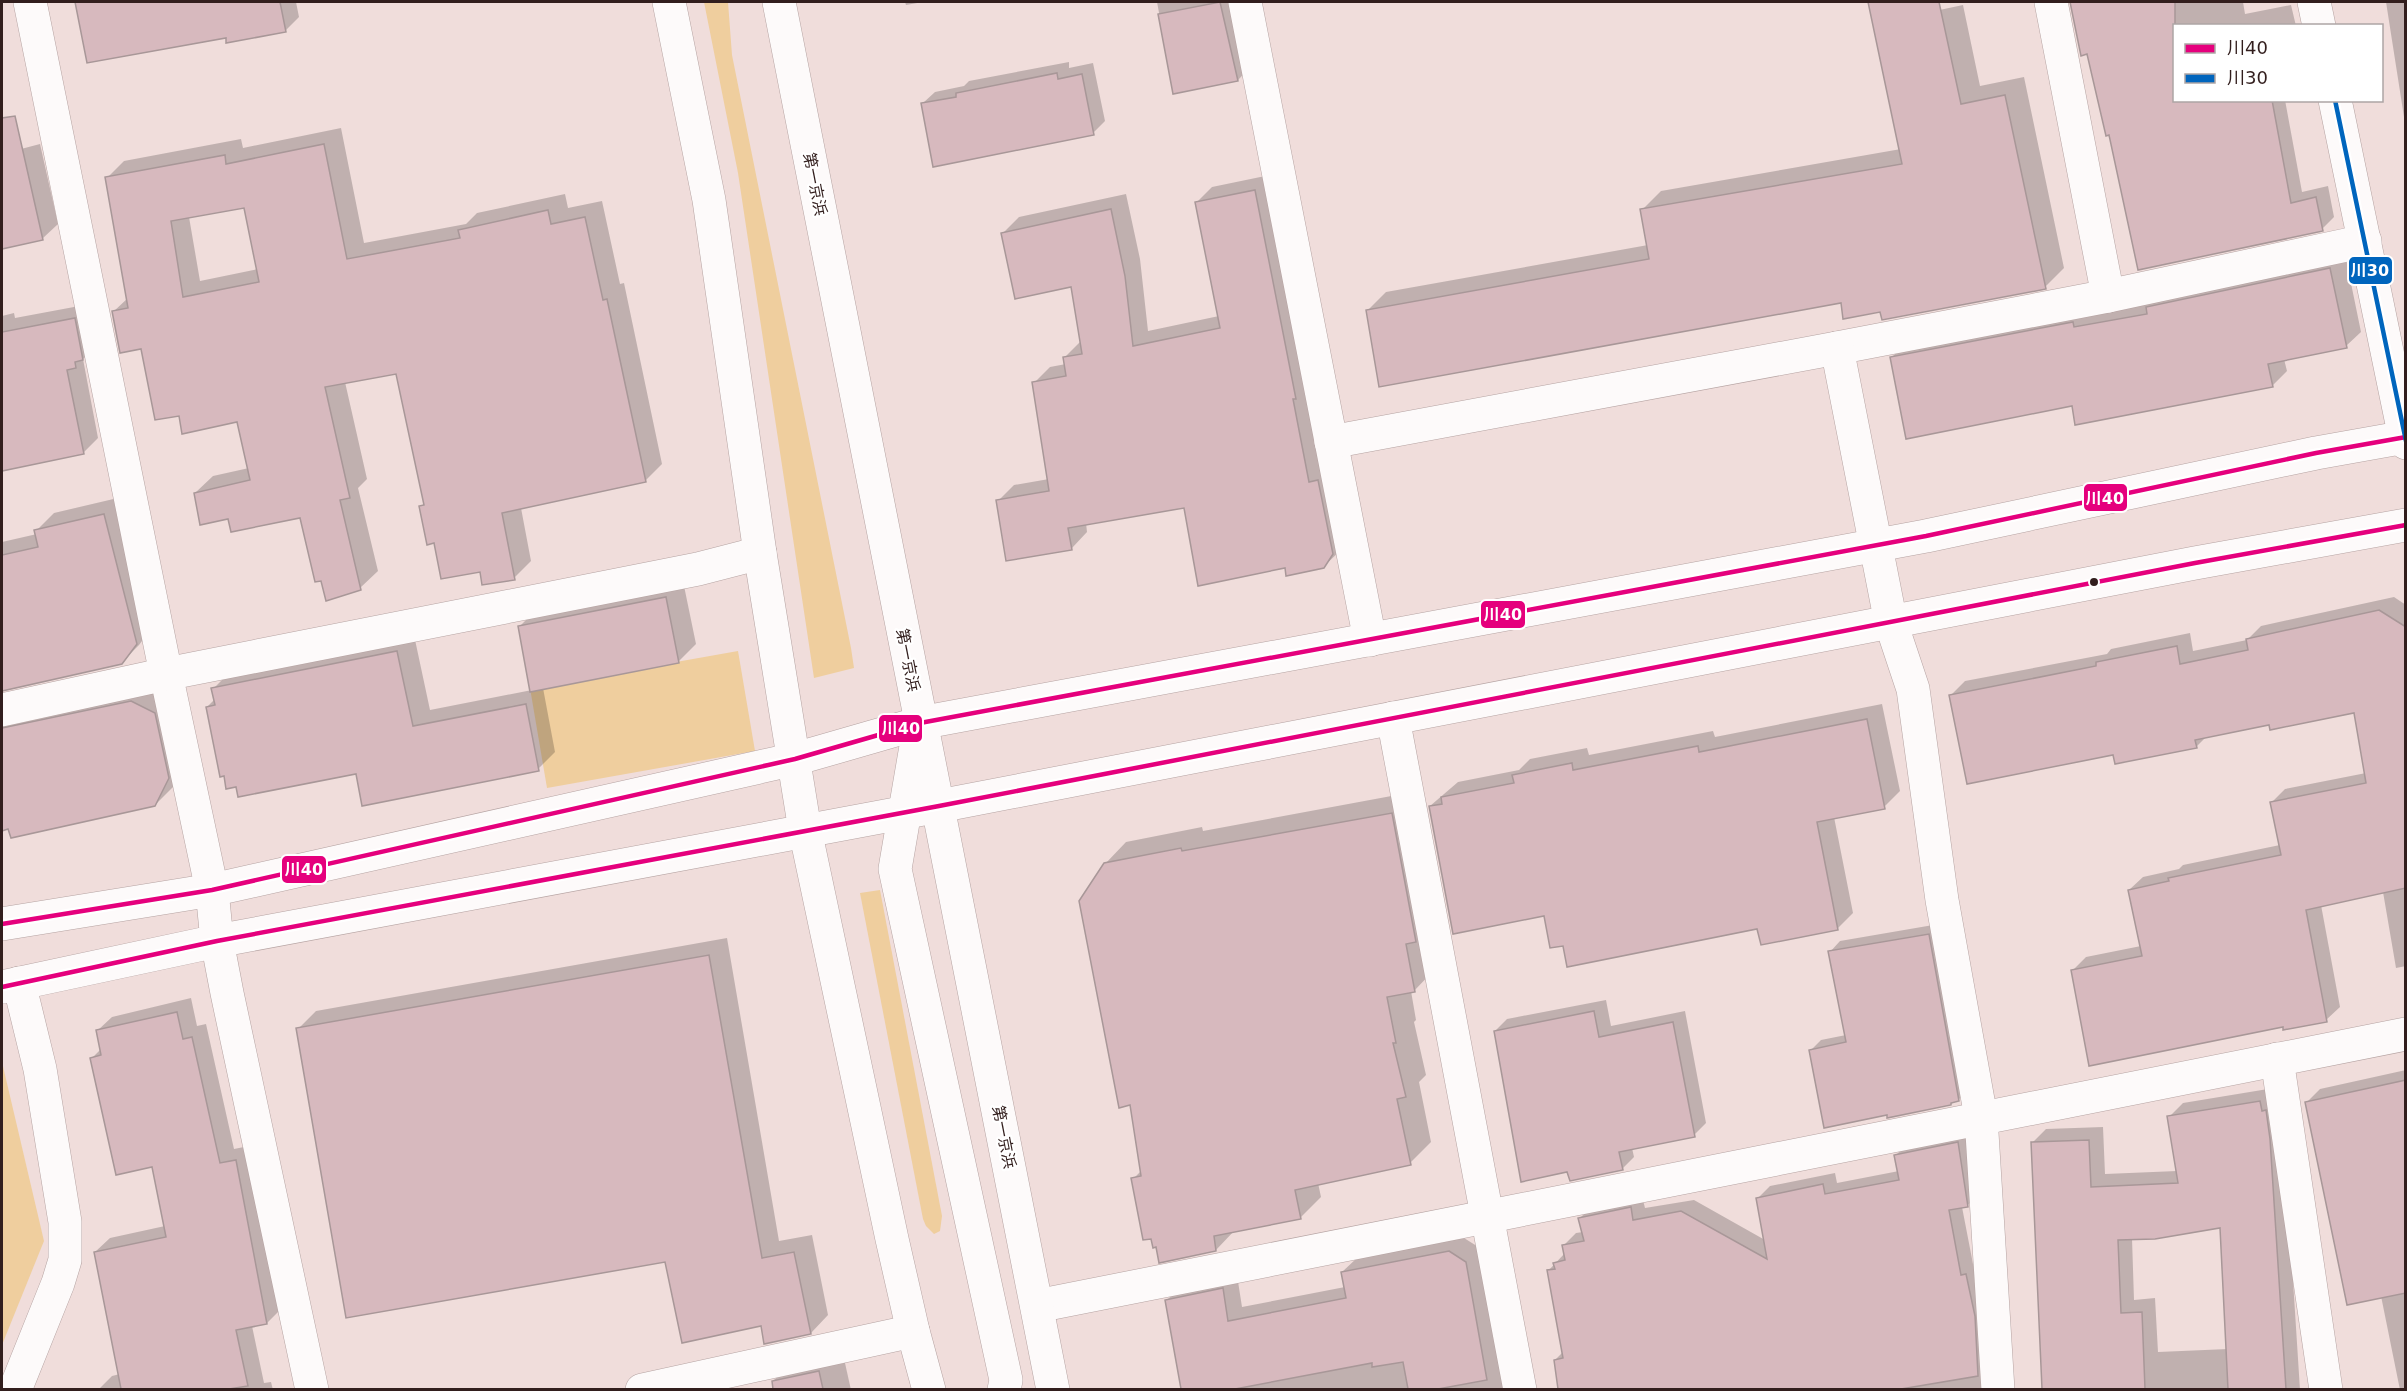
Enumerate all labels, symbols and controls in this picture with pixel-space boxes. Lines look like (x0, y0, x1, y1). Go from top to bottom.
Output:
legend (2173, 24, 2383, 102)
text: 川40 (2227, 37, 2268, 58)
text: 川30 (2227, 67, 2268, 88)
street label: 第一京浜 (800, 151, 830, 217)
line badge: 川30 (2348, 256, 2393, 285)
text: 川30 (2351, 261, 2389, 280)
line badge: 川40 (2083, 483, 2128, 512)
text: 川40 (2086, 489, 2124, 508)
unlabelled marker (2088, 576, 2100, 588)
line badge: 川40 (1480, 600, 1526, 629)
text: 川40 (1484, 605, 1522, 624)
street label: 第一京浜 (893, 627, 923, 693)
line badge: 川40 (878, 714, 923, 743)
text: 川40 (882, 719, 920, 738)
line badge: 川40 (281, 855, 327, 884)
text: 川40 (285, 860, 323, 879)
street label: 第一京浜 (989, 1104, 1019, 1170)

